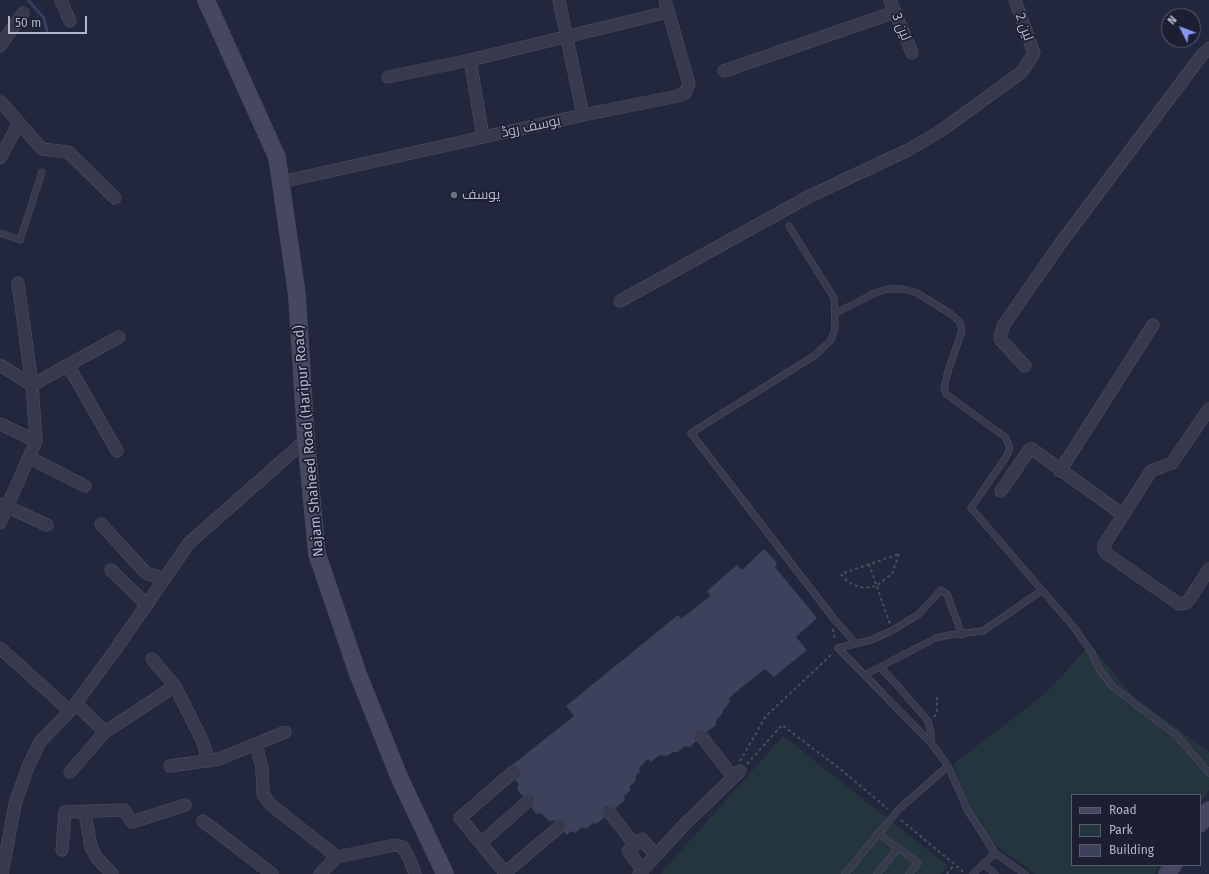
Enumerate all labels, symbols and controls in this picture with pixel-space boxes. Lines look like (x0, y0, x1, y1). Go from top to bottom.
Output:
scale bar (10, 8, 89, 34)
north arrow (1161, 8, 1201, 48)
street label: لین 3 (888, 11, 914, 43)
street label: لین 2 (1011, 11, 1037, 43)
text: N (1165, 13, 1180, 27)
text: 50 m (15, 16, 41, 30)
street label: یوسف روڈ (500, 113, 562, 141)
place label: یوسف (462, 187, 500, 203)
marker: یوسف (449, 190, 459, 200)
street label: Najam Shaheed Road (Haripur Road) (290, 324, 328, 558)
legend (1071, 794, 1201, 866)
text: Road (1109, 803, 1137, 817)
text: Park (1109, 823, 1133, 837)
text: Building (1109, 843, 1154, 857)

